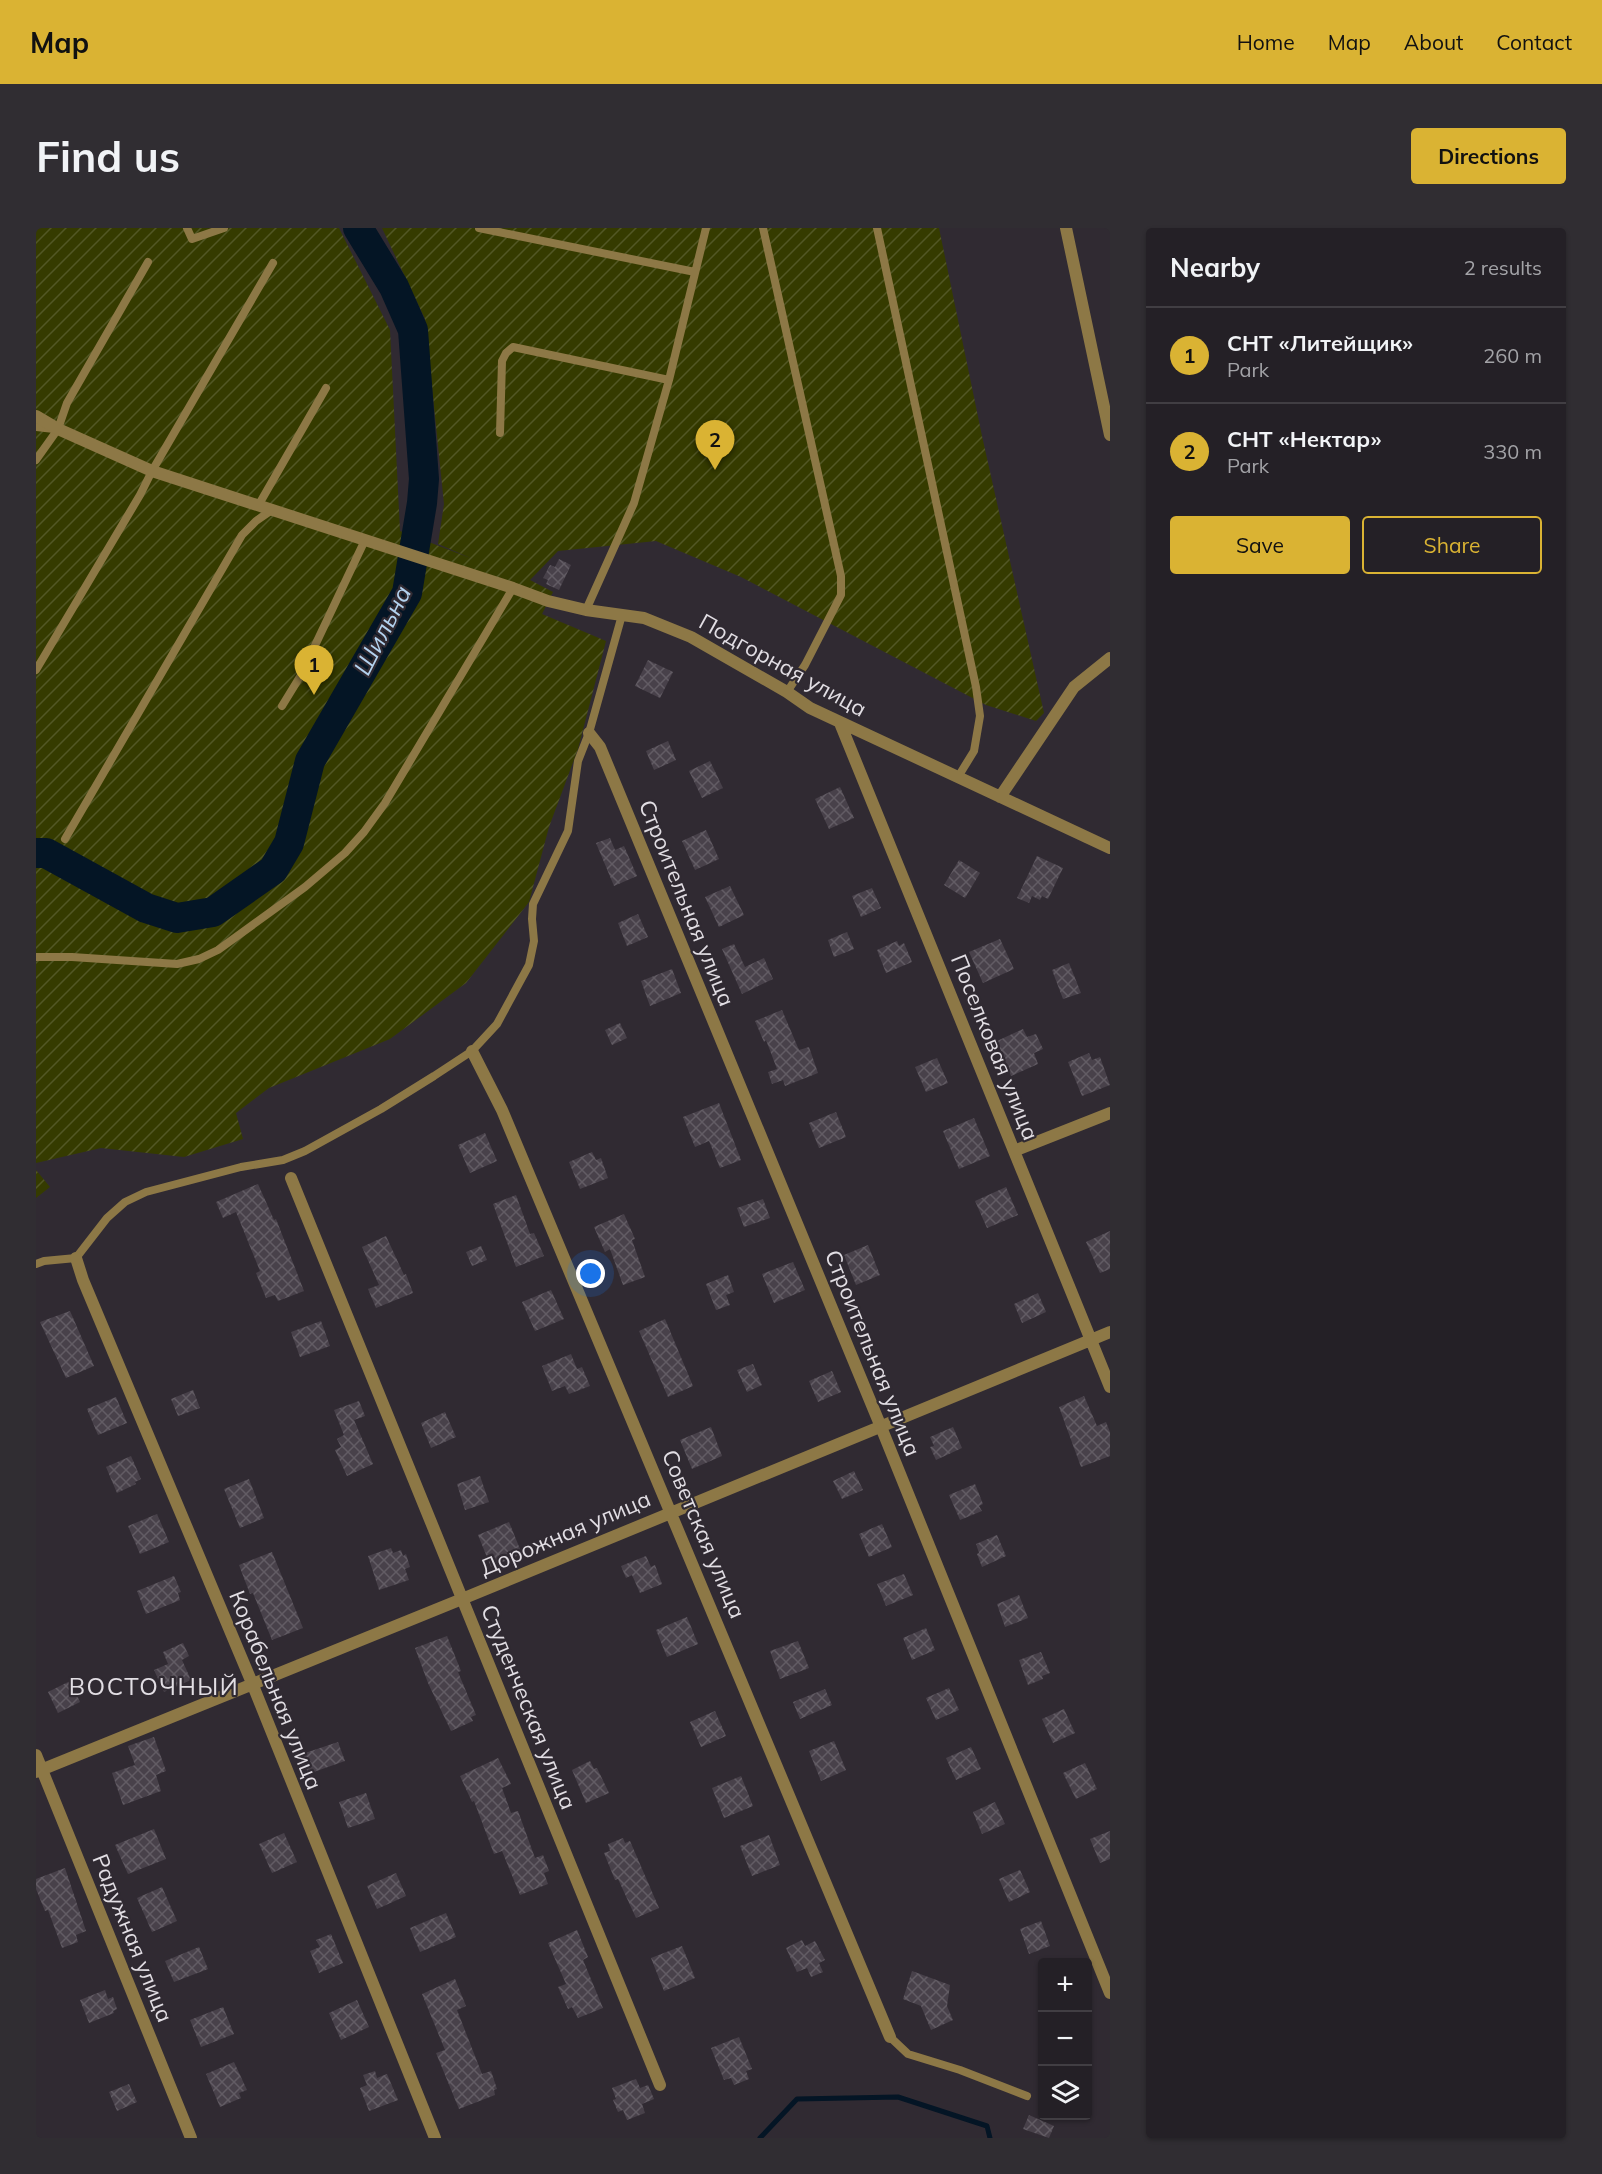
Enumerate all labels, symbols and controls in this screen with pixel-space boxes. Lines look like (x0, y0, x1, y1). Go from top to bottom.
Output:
text: Map (30, 25, 89, 60)
text: Home (1237, 29, 1295, 55)
text: Map (1328, 29, 1371, 55)
text: About (1404, 29, 1463, 55)
text: Contact (1496, 29, 1572, 55)
button: Directions (1411, 128, 1566, 184)
text: Find us (36, 130, 180, 183)
text: Nearby (1170, 251, 1260, 284)
text: 2 results (1464, 255, 1542, 280)
text: СНТ «Литейщик» (1227, 329, 1413, 357)
text: 1 (1184, 343, 1196, 368)
text: 260 m (1483, 343, 1542, 368)
text: Park (1227, 357, 1269, 382)
pin: 2 (696, 420, 734, 470)
text: СНТ «Нектар» (1227, 425, 1381, 453)
text: 2 (1184, 439, 1196, 464)
text: 330 m (1483, 439, 1542, 464)
text: Park (1227, 453, 1269, 478)
button: Save (1170, 516, 1350, 574)
button: Share (1362, 516, 1542, 574)
water label: Шильна (347, 580, 417, 680)
street label: Подгорная улица (694, 607, 872, 723)
pin: 1 (294, 646, 334, 695)
street label: Строительная улица (633, 796, 741, 1010)
street label: Поселковая улица (945, 950, 1045, 1144)
street label: Строительная улица (819, 1246, 927, 1460)
your location (576, 1259, 605, 1288)
street label: Советская улица (656, 1446, 752, 1622)
street label: Дорожная улица (475, 1484, 655, 1582)
street label: Корабельная улица (223, 1586, 329, 1794)
street label: Студенческая улица (475, 1601, 583, 1813)
district label: ВОСТОЧНЫЙ (69, 1671, 239, 1701)
street label: Радужная улица (86, 1850, 180, 2026)
map controls (1038, 1958, 1092, 2120)
button: + (1038, 1958, 1092, 2012)
button: − (1038, 2012, 1092, 2066)
button: layers (1038, 2066, 1092, 2120)

